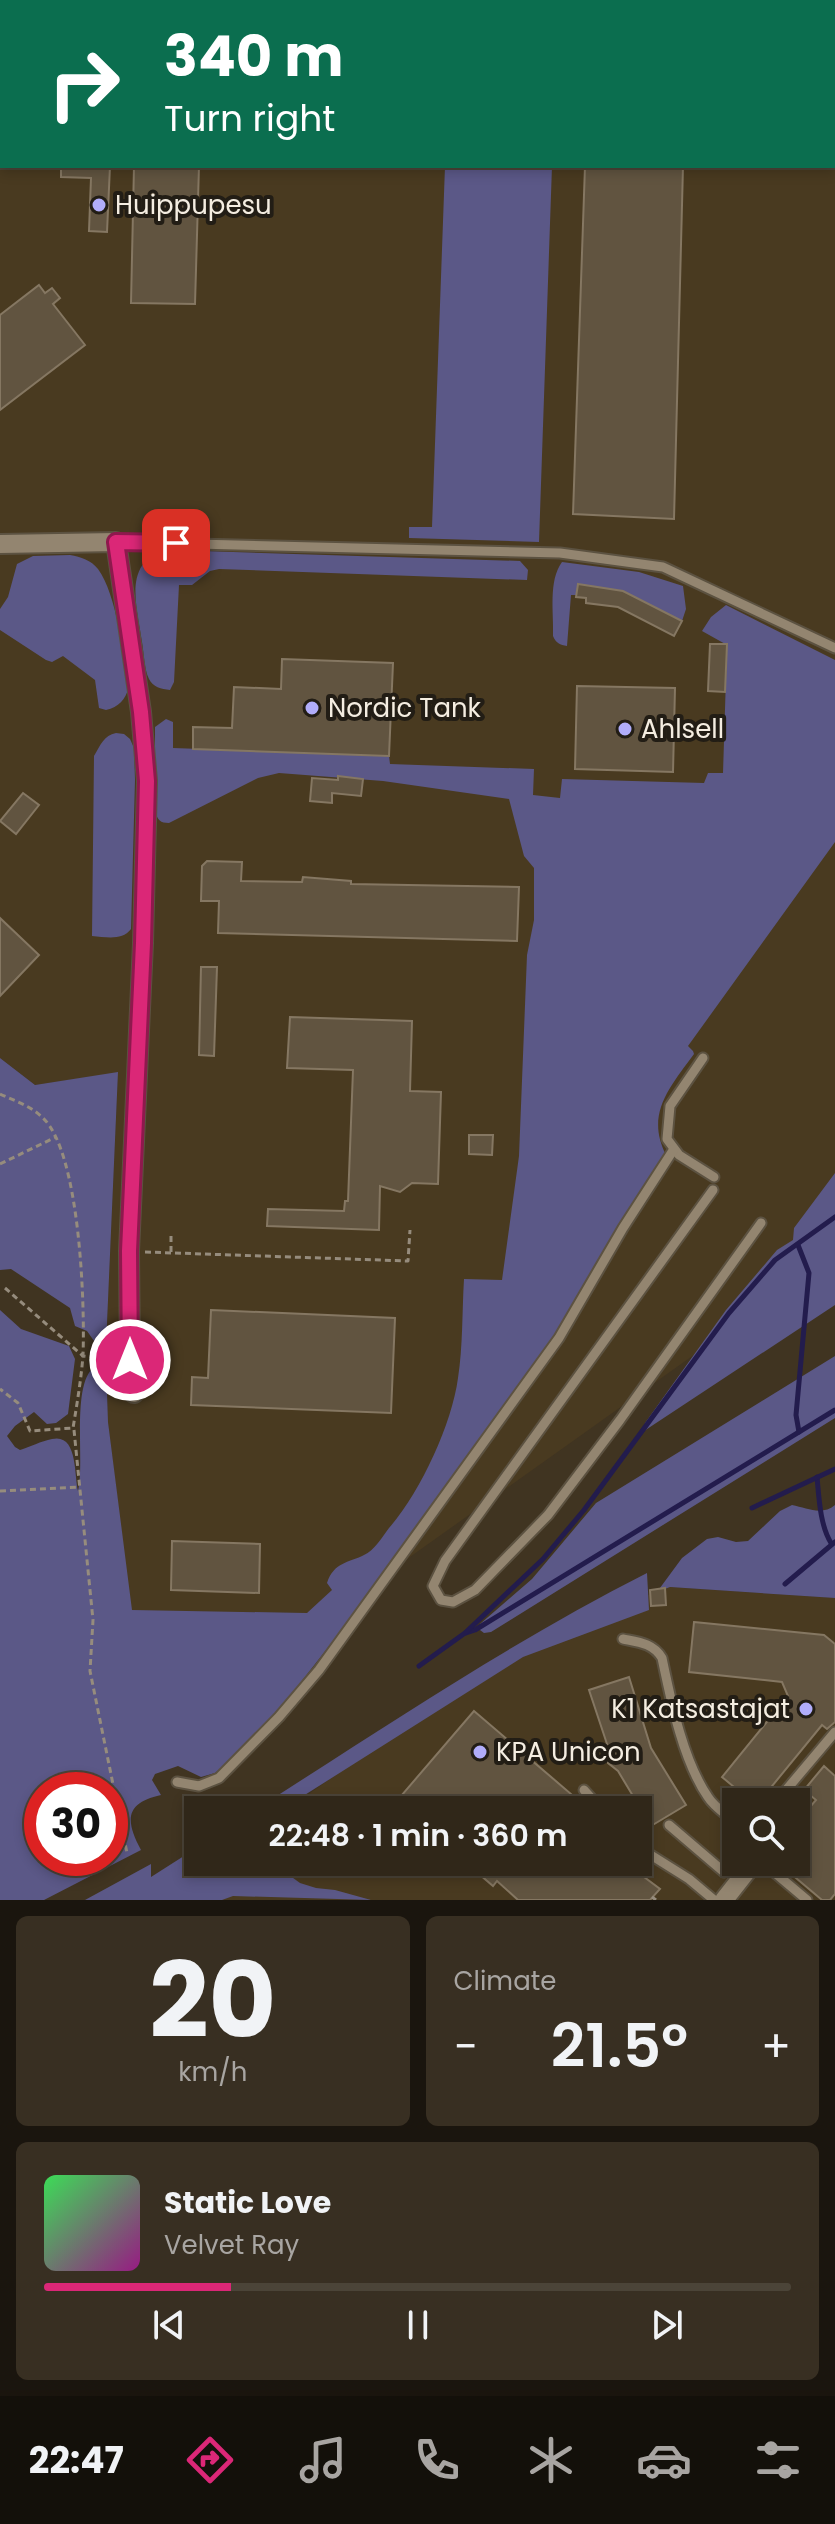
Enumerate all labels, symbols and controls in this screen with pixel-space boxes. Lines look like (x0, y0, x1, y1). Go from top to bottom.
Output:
text: 340 m (164, 17, 343, 96)
icon: right (32, 32, 136, 136)
text: Turn right (164, 93, 335, 144)
place label: Huippupesu (115, 187, 272, 223)
marker: Huippupesu (90, 196, 108, 214)
pin (142, 509, 210, 577)
icon: arrive (154, 521, 198, 565)
place label: Nordic Tank (328, 690, 482, 726)
marker: Nordic Tank (303, 699, 321, 717)
place label: Ahlsell (641, 711, 724, 747)
marker: Ahlsell (616, 720, 634, 738)
position arrow (88, 1318, 172, 1402)
place label: K1 Katsastajat (611, 1691, 790, 1727)
marker: K1 Katsastajat (797, 1700, 815, 1718)
place label: KPA Unicon (496, 1734, 641, 1770)
marker: KPA Unicon (471, 1743, 489, 1761)
speed limit sign: 30 (24, 1772, 128, 1876)
map controls (722, 1788, 810, 1876)
button: search (722, 1788, 810, 1876)
text: 22:48 · 1 min · 360 m (269, 1814, 567, 1857)
text: 20 (149, 1928, 276, 2073)
text: Climate (454, 1963, 556, 1999)
text: 21.5° (551, 2004, 688, 2088)
text: − (454, 2016, 478, 2077)
text: + (761, 2016, 791, 2077)
text: km/h (178, 2054, 247, 2090)
text: Static Love (164, 2181, 331, 2224)
text: Velvet Ray (164, 2227, 299, 2263)
icon: previous (147, 2303, 191, 2347)
icon: pause (396, 2303, 440, 2347)
icon: next (645, 2303, 689, 2347)
icon: directions (182, 2432, 238, 2488)
icon: music (295, 2432, 351, 2488)
icon: phone (409, 2432, 465, 2488)
icon: climate (523, 2432, 579, 2488)
icon: car (636, 2432, 692, 2488)
icon: filters (750, 2432, 806, 2488)
text: 22:47 (29, 2435, 124, 2486)

